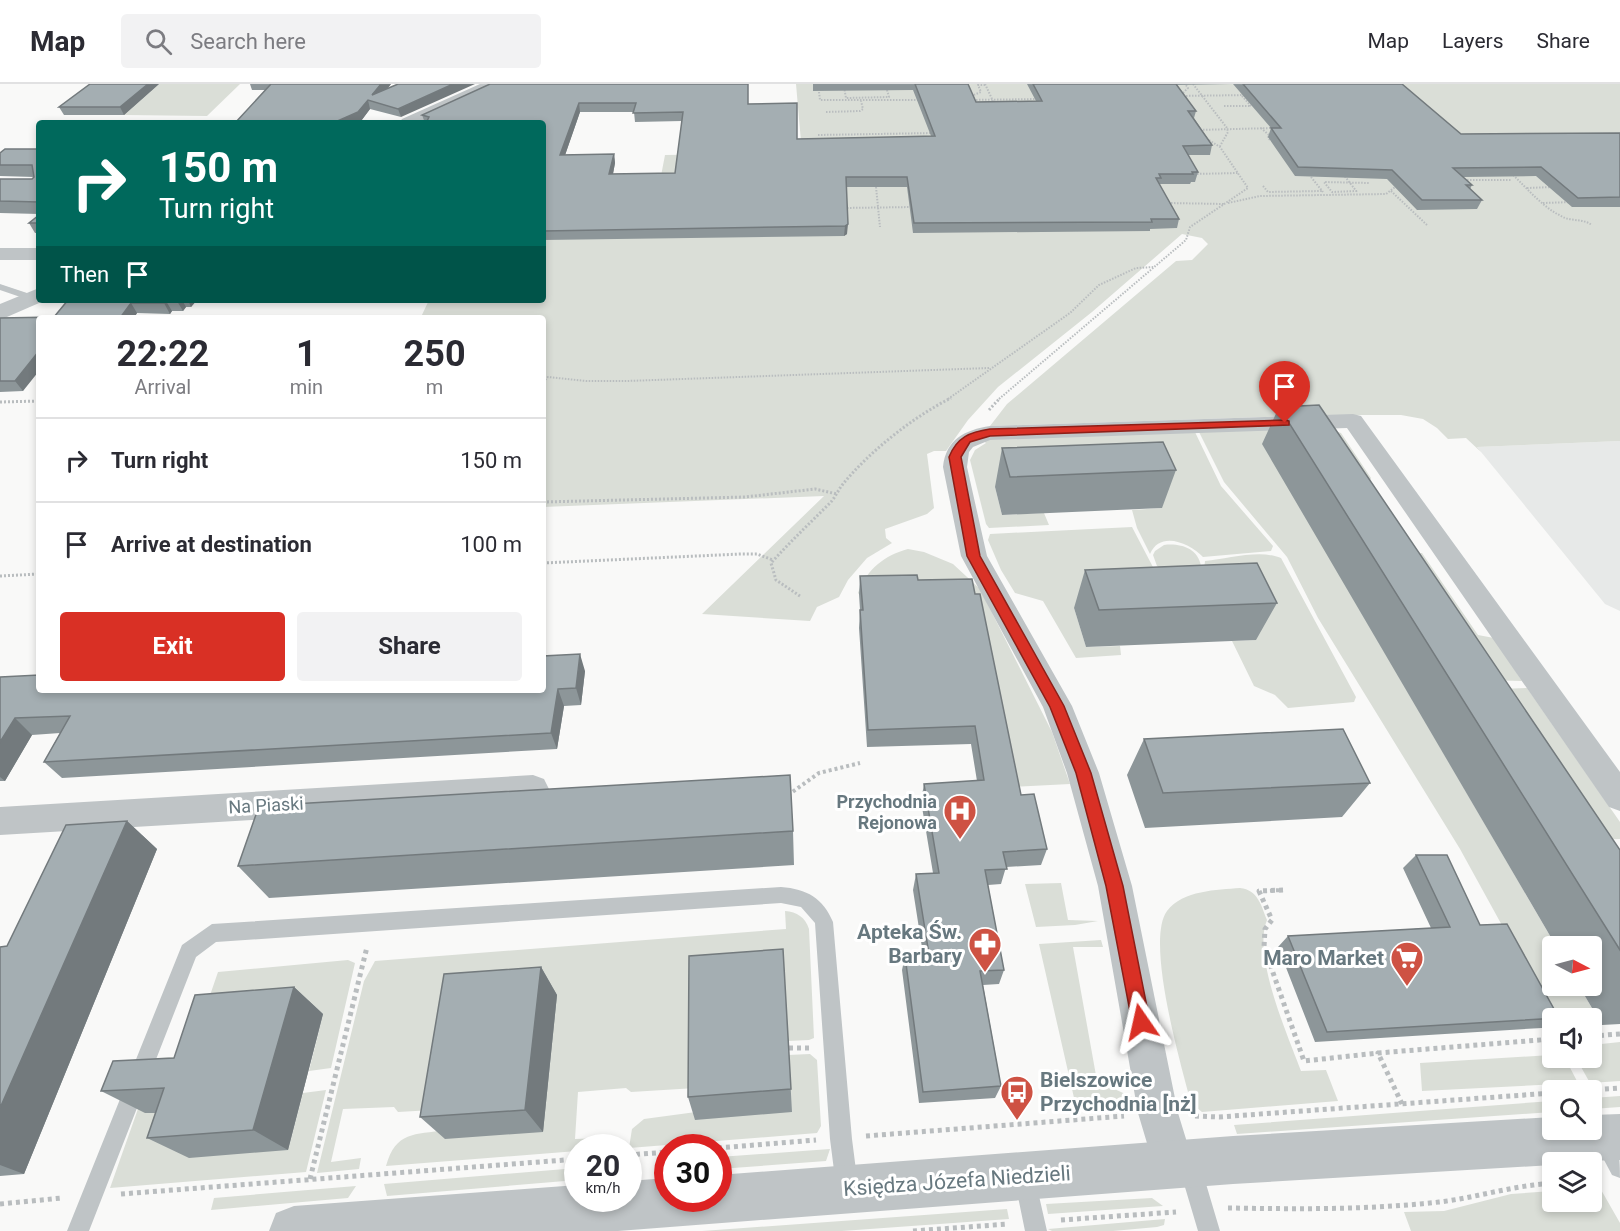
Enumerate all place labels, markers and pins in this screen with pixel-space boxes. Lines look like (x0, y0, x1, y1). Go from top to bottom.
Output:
pin (1259, 361, 1310, 423)
place label: Przychodnia Rejonowa (836, 791, 937, 833)
hospital icon: Przychodnia Rejonowa (942, 793, 978, 840)
place label: Apteka Św. Barbary (857, 920, 962, 968)
pharmacy icon: Apteka Św. Barbary (967, 926, 1003, 973)
supermarket icon: Maro Market (1389, 940, 1425, 987)
place label: Maro Market (1263, 946, 1384, 970)
place label: Bielszowice Przychodnia [nż] (1040, 1068, 1197, 1116)
bus stop icon: Bielszowice Przychodnia [nż] (999, 1074, 1035, 1121)

